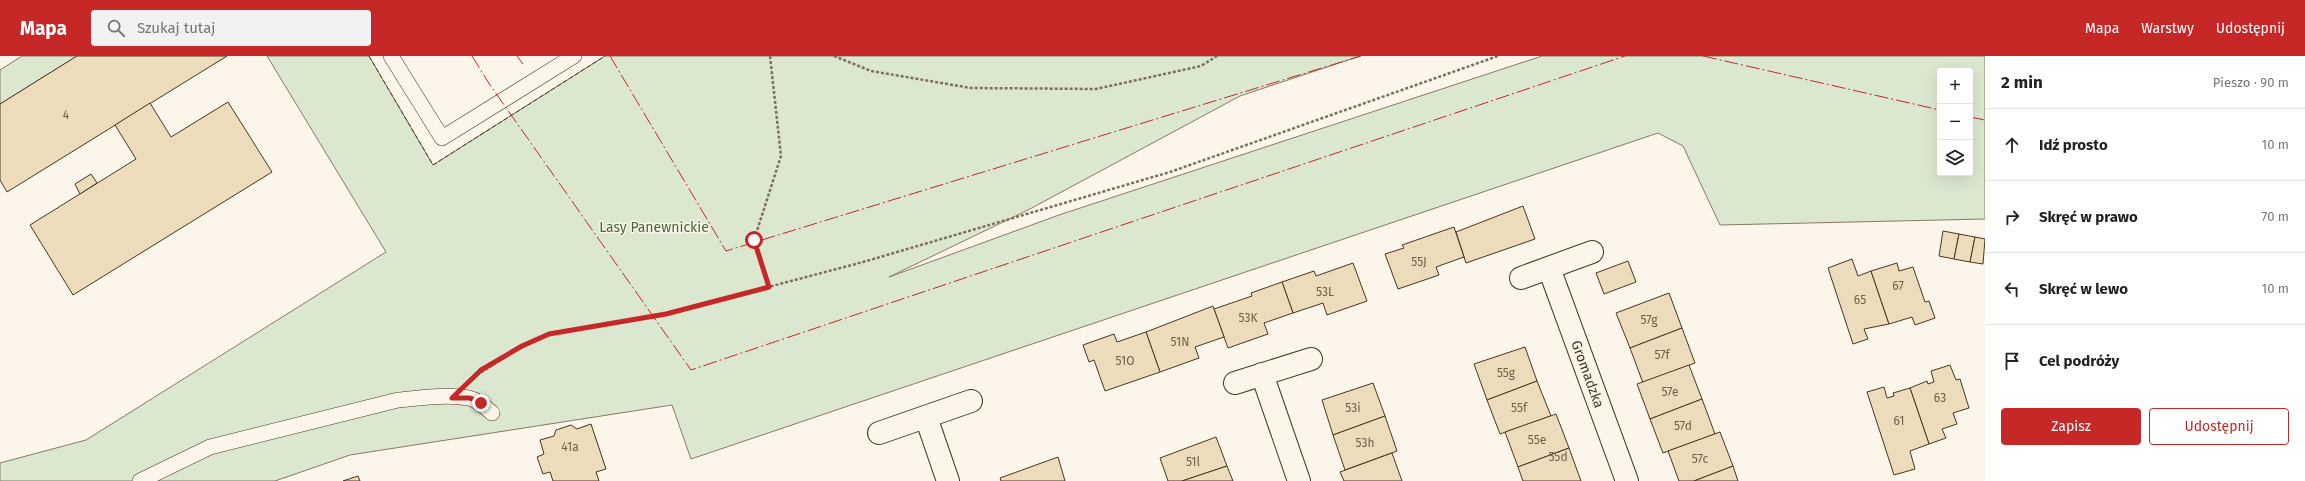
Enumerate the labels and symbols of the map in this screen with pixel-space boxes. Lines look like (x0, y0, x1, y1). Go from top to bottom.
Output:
house number: 4 (63, 108, 70, 122)
park label: Lasy Panewnickie (599, 219, 709, 236)
route start (745, 231, 763, 249)
house number: 55J (1411, 255, 1427, 269)
house number: 67 (1892, 279, 1904, 293)
house number: 53L (1316, 285, 1334, 299)
house number: 65 (1854, 293, 1866, 307)
house number: 53K (1239, 311, 1258, 325)
house number: 57g (1641, 313, 1658, 327)
house number: 51N (1171, 335, 1189, 349)
street label: Gromadzka (1568, 338, 1608, 410)
house number: 57f (1654, 348, 1671, 362)
house number: 51O (1116, 354, 1134, 368)
house number: 55g (1497, 366, 1516, 380)
house number: 57e (1661, 385, 1679, 399)
house number: 63 (1934, 391, 1946, 405)
route end (472, 394, 490, 412)
house number: 53i (1345, 401, 1361, 415)
house number: 55f (1511, 401, 1528, 415)
house number: 61 (1893, 414, 1905, 428)
house number: 57d (1674, 419, 1692, 433)
house number: 55e (1528, 433, 1546, 447)
house number: 53h (1356, 436, 1374, 450)
house number: 41a (561, 440, 579, 454)
house number: 55d (1548, 450, 1568, 464)
house number: 57c (1692, 452, 1708, 466)
house number: 51l (1186, 455, 1201, 469)

